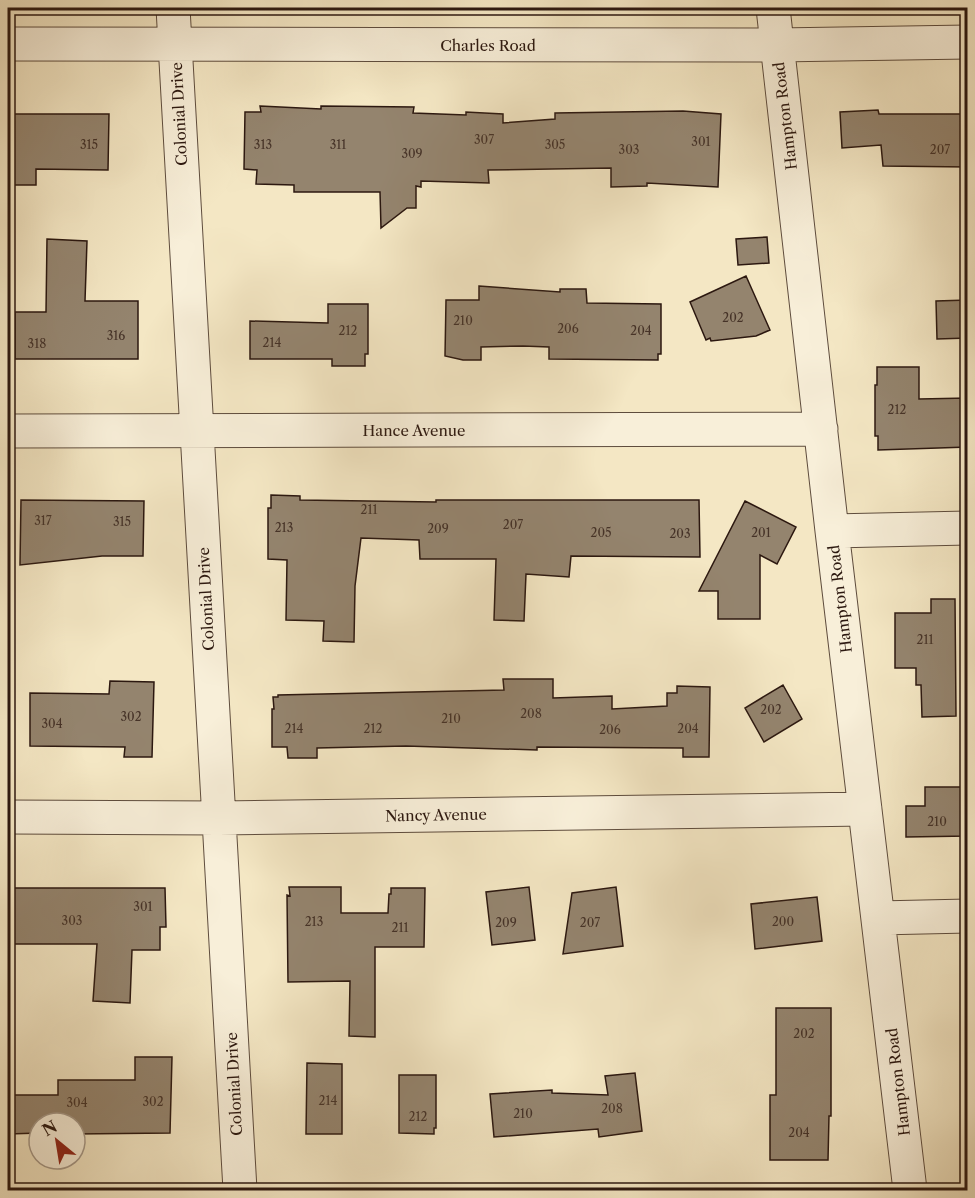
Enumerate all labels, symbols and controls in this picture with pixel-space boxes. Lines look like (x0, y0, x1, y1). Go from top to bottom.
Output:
street label: Charles Road (440, 36, 536, 55)
street label: Hampton Road (769, 61, 801, 171)
street label: Colonial Drive (167, 62, 191, 166)
house number: 307 (474, 132, 494, 147)
house number: 301 (691, 134, 711, 149)
house number: 315 (80, 137, 98, 152)
house number: 313 (254, 137, 272, 152)
house number: 311 (330, 137, 346, 152)
house number: 305 (545, 137, 565, 152)
house number: 303 (619, 142, 639, 157)
house number: 207 (930, 142, 950, 157)
house number: 309 (401, 146, 423, 161)
house number: 202 (722, 310, 744, 325)
house number: 210 (453, 313, 473, 328)
house number: 206 (557, 321, 579, 336)
house number: 212 (339, 323, 358, 338)
house number: 204 (630, 323, 652, 338)
house number: 316 (107, 328, 125, 343)
house number: 214 (263, 335, 282, 350)
house number: 318 (28, 336, 46, 351)
house number: 212 (888, 402, 907, 417)
street label: Hance Avenue (362, 421, 466, 440)
house number: 211 (361, 502, 378, 517)
house number: 317 (34, 513, 52, 528)
house number: 315 (113, 514, 131, 529)
house number: 207 (503, 517, 523, 532)
house number: 213 (275, 520, 293, 535)
house number: 209 (427, 521, 449, 536)
house number: 205 (590, 525, 612, 540)
house number: 201 (751, 525, 771, 540)
house number: 203 (669, 526, 691, 541)
street label: Hampton Road (824, 544, 856, 654)
street label: Colonial Drive (194, 547, 218, 651)
house number: 211 (917, 632, 934, 647)
house number: 202 (760, 702, 782, 717)
house number: 208 (520, 706, 542, 721)
house number: 302 (120, 709, 142, 724)
house number: 210 (441, 711, 461, 726)
house number: 304 (41, 716, 63, 731)
house number: 214 (285, 721, 304, 736)
house number: 212 (364, 721, 383, 736)
house number: 204 (677, 721, 699, 736)
house number: 206 (599, 722, 621, 737)
street label: Nancy Avenue (385, 805, 487, 825)
house number: 210 (927, 814, 947, 829)
house number: 301 (133, 899, 153, 914)
house number: 303 (62, 913, 82, 928)
house number: 213 (305, 914, 323, 929)
house number: 200 (772, 914, 794, 929)
house number: 209 (495, 915, 517, 930)
house number: 207 (580, 915, 600, 930)
house number: 211 (392, 920, 409, 935)
house number: 202 (793, 1026, 815, 1041)
street label: Hampton Road (882, 1027, 914, 1137)
street label: Colonial Drive (222, 1032, 246, 1136)
house number: 214 (319, 1093, 338, 1108)
house number: 302 (142, 1094, 164, 1109)
house number: 304 (66, 1095, 88, 1110)
house number: 208 (601, 1101, 623, 1116)
house number: 210 (513, 1106, 533, 1121)
house number: 212 (409, 1109, 428, 1124)
north arrow (27, 1111, 87, 1171)
text: N (38, 1116, 61, 1140)
house number: 204 (788, 1125, 810, 1140)

